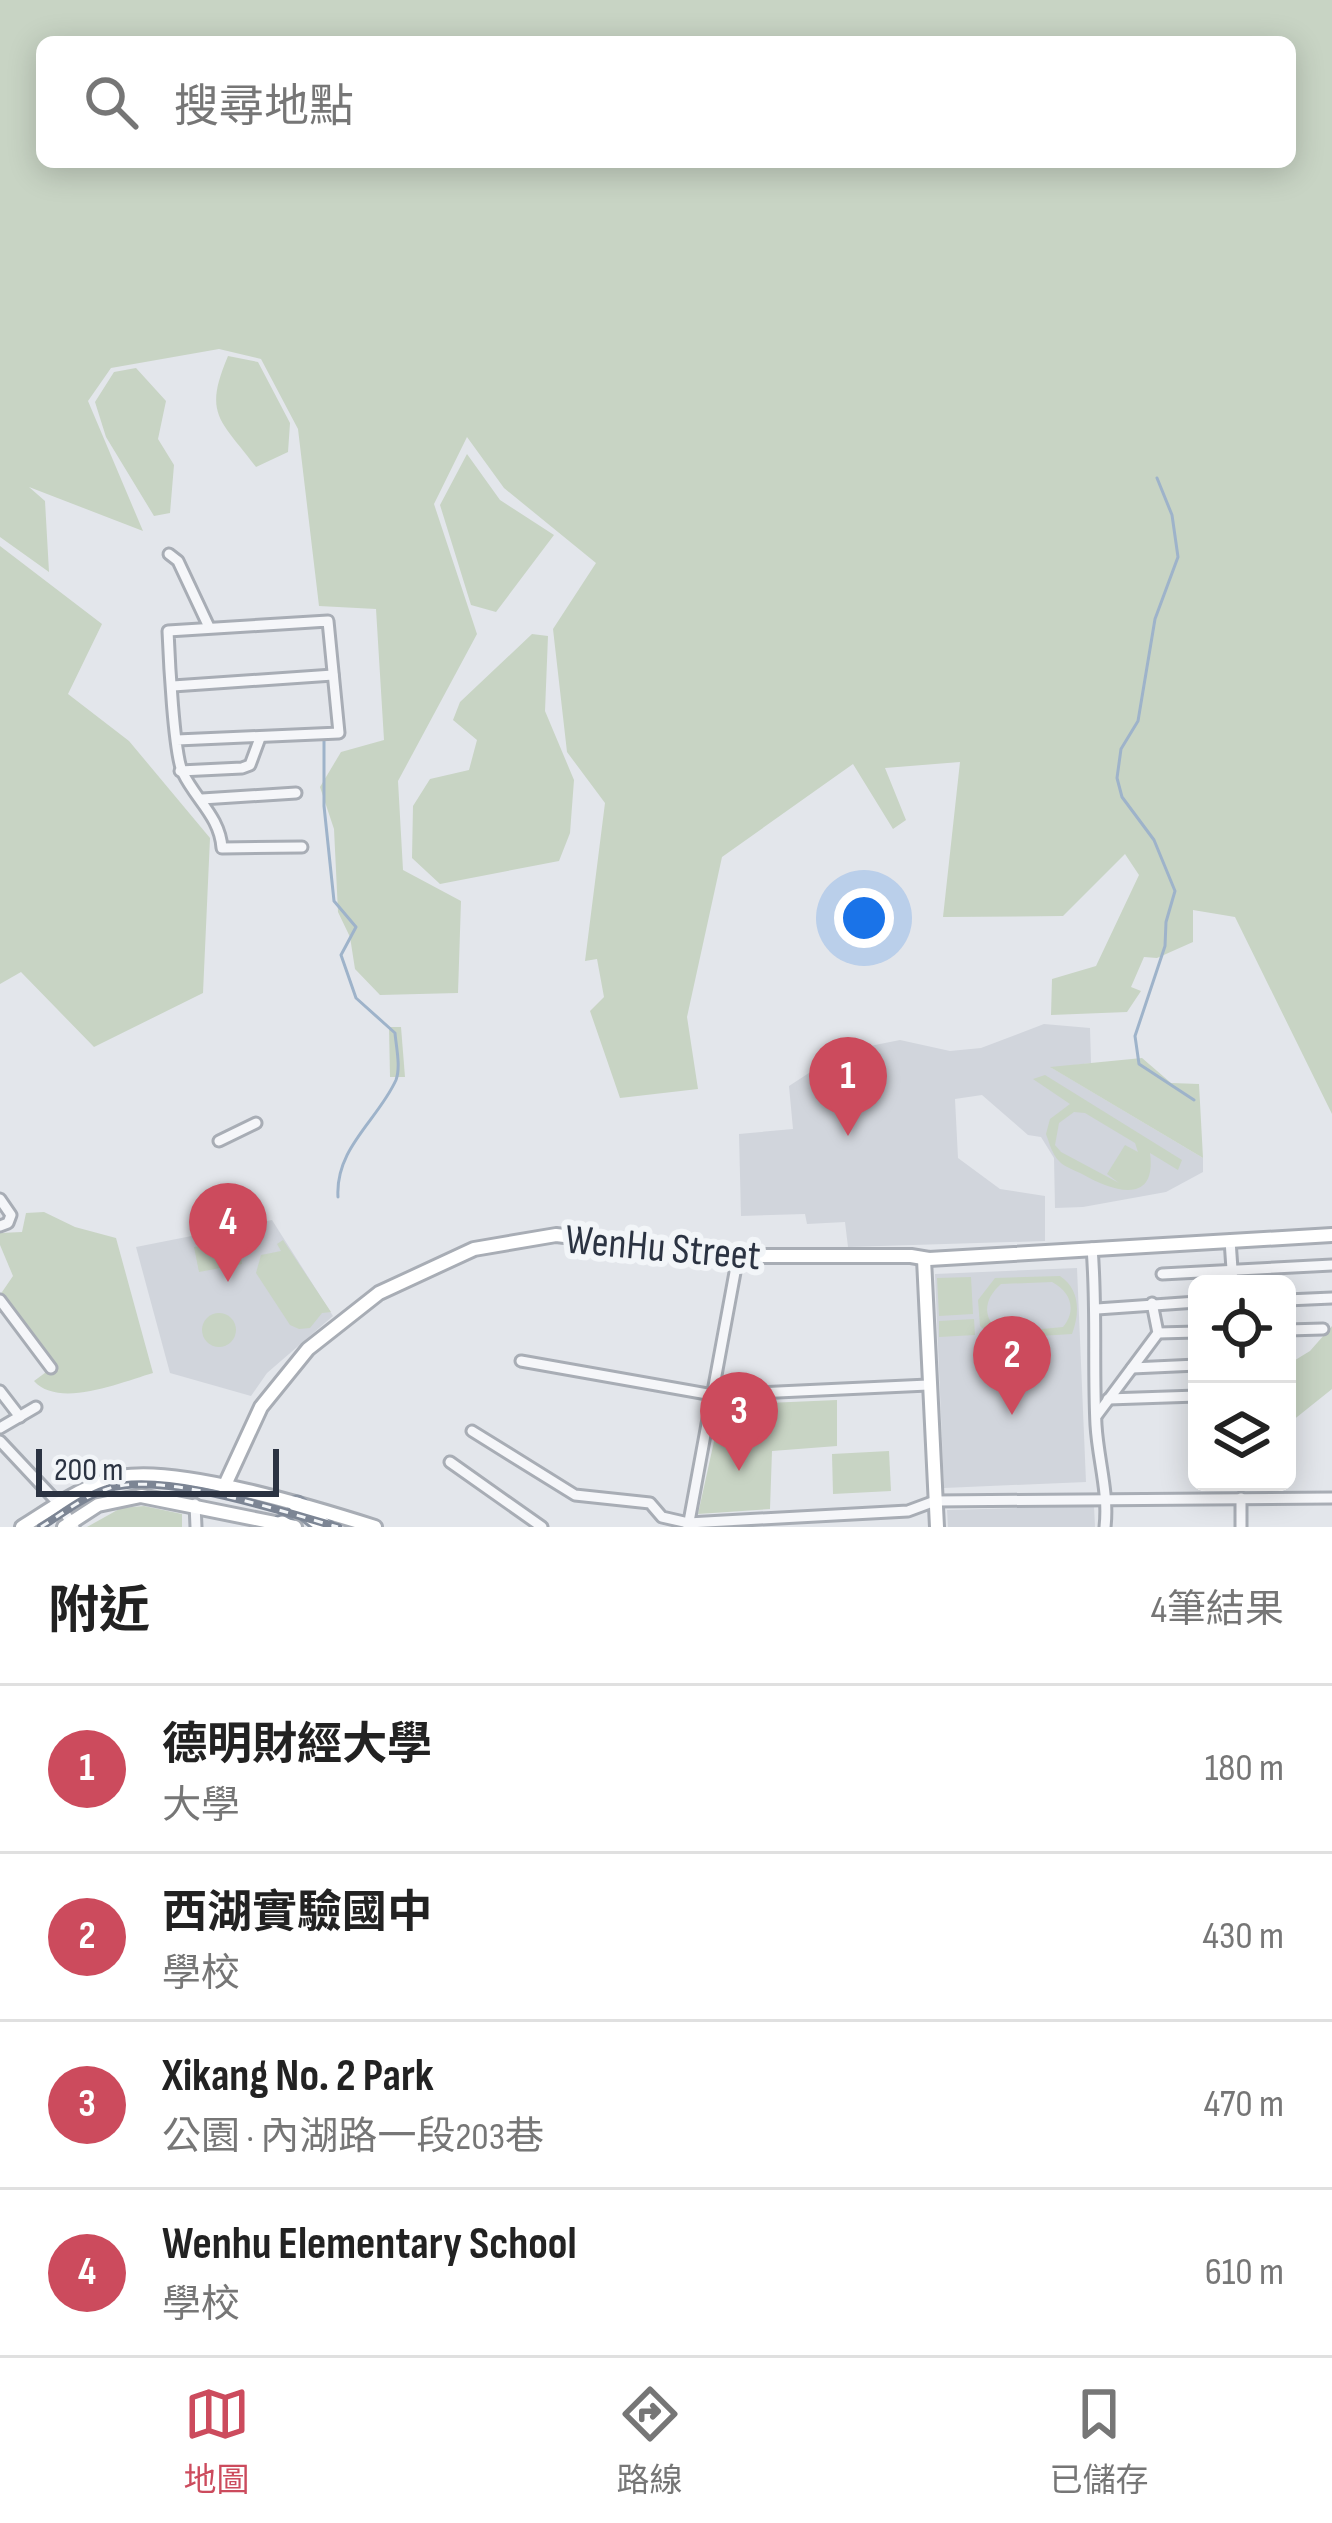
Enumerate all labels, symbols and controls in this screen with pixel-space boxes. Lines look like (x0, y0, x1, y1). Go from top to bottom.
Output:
search box (36, 36, 1296, 168)
icon: search (78, 69, 144, 135)
text: 搜尋地點 (174, 80, 354, 135)
your location (834, 888, 894, 948)
pin: 1 (809, 1037, 887, 1136)
pin: 4 (189, 1183, 267, 1282)
street label: WenHu Street (563, 1215, 762, 1282)
map controls (1188, 1275, 1296, 1491)
button: locate (1188, 1275, 1296, 1383)
pin: 2 (973, 1316, 1051, 1415)
pin: 3 (700, 1372, 778, 1471)
button: layers (1188, 1383, 1296, 1491)
scale bar (36, 1443, 279, 1496)
text: 200 m (54, 1450, 123, 1490)
text: 附近 (48, 1581, 150, 1642)
text: 4筆結果 (1151, 1587, 1284, 1634)
text: 德明財經大學 (162, 1718, 432, 1773)
text: 1 (79, 1745, 95, 1792)
text: 180 m (1205, 1745, 1284, 1792)
text: 大學 (162, 1783, 240, 1830)
text: 西湖實驗國中 (162, 1886, 432, 1941)
text: 2 (78, 1913, 96, 1960)
text: 430 m (1203, 1913, 1284, 1960)
text: 學校 (162, 1951, 240, 1998)
text: Xikang No. 2 Park (162, 2049, 434, 2104)
text: 3 (78, 2081, 96, 2128)
text: 470 m (1204, 2081, 1284, 2128)
text: 公園 · 內湖路一段203巷 (162, 2114, 544, 2161)
text: Wenhu Elementary School (162, 2217, 577, 2272)
text: 4 (78, 2249, 96, 2296)
text: 610 m (1205, 2249, 1284, 2296)
text: 學校 (162, 2282, 240, 2329)
tab: 地圖 (184, 2381, 250, 2501)
tab: 路線 (617, 2381, 683, 2501)
tab: 已儲存 (1050, 2381, 1149, 2501)

